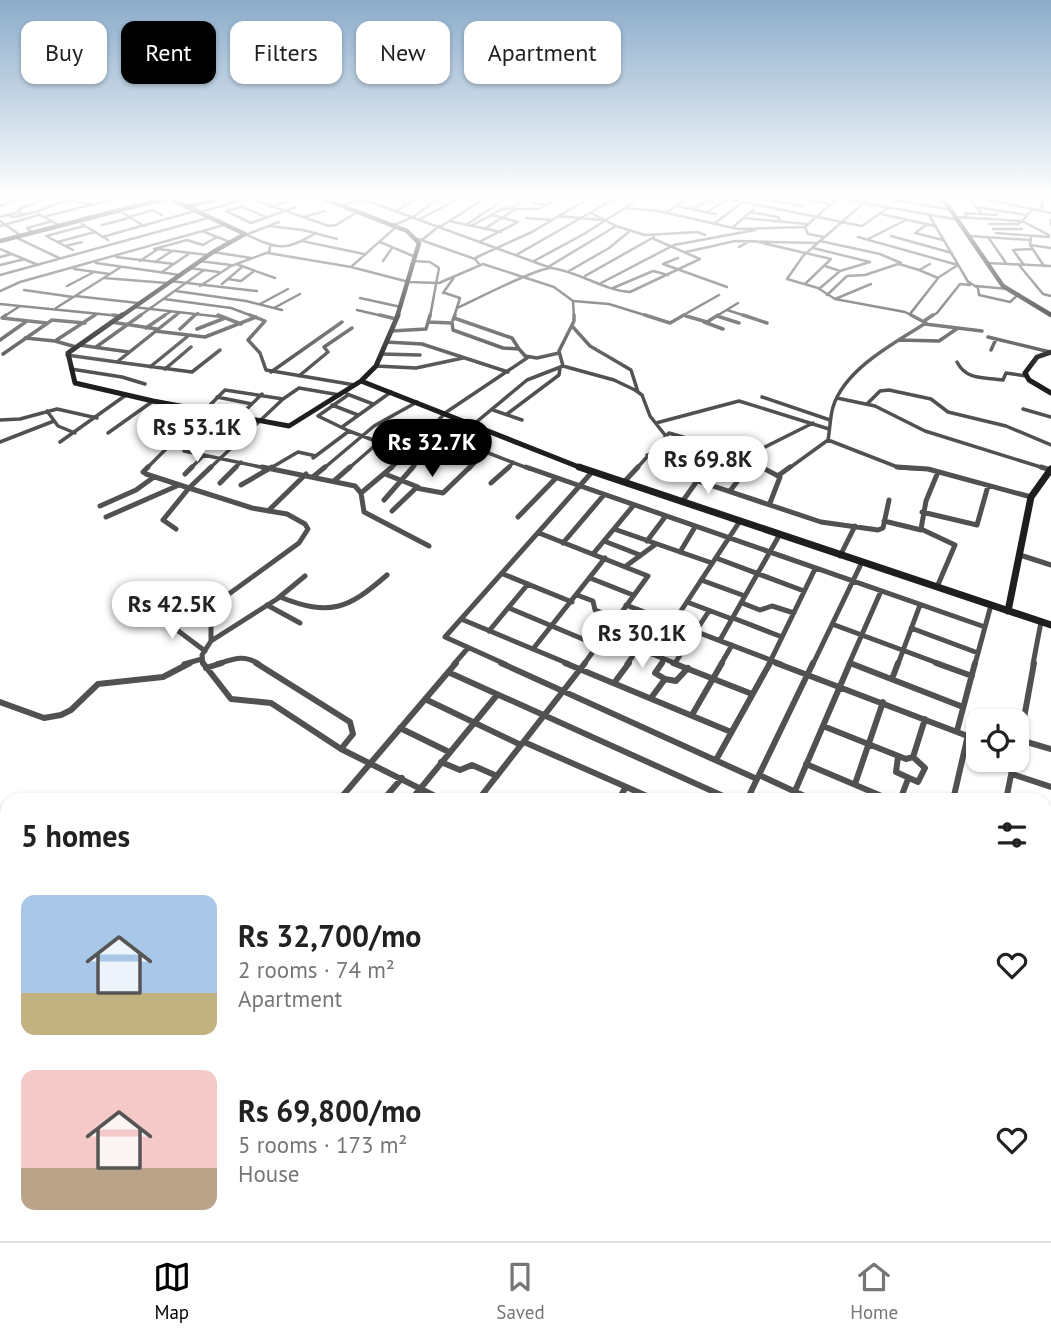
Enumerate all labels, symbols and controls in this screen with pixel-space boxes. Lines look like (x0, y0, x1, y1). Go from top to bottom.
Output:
chip: Buy (21, 21, 107, 84)
chip: Rent (121, 21, 216, 84)
chip: Filters (230, 21, 342, 84)
chip: New (356, 21, 450, 84)
chip: Apartment (464, 21, 621, 84)
pin: Rs 53.1K (125, 405, 269, 464)
text: Rs 53.1K (153, 412, 241, 441)
pin: Rs 32.7K (360, 420, 504, 479)
text: Rs 32.7K (388, 427, 476, 456)
pin: Rs 69.8K (636, 436, 780, 496)
text: Rs 69.8K (664, 444, 752, 473)
pin: Rs 42.5K (100, 582, 244, 641)
text: Rs 42.5K (128, 589, 216, 618)
pin: Rs 30.1K (570, 610, 714, 670)
text: Rs 30.1K (598, 618, 686, 647)
map controls (966, 709, 1029, 772)
button: locate (966, 709, 1029, 772)
text: 5 homes (21, 816, 130, 855)
icon: filters (993, 816, 1031, 854)
text: Rs 32,700/mo (238, 916, 421, 955)
icon: home (77, 923, 161, 1007)
icon: heart (993, 946, 1031, 984)
text: 2 rooms · 74 m² (238, 955, 395, 984)
text: Apartment (238, 984, 342, 1013)
text: Rs 69,800/mo (238, 1091, 421, 1130)
icon: home (77, 1098, 161, 1182)
icon: heart (993, 1121, 1031, 1159)
text: 5 rooms · 173 m² (238, 1130, 407, 1159)
text: House (238, 1159, 300, 1188)
tab: Map (153, 1258, 191, 1324)
tab: Saved (496, 1258, 545, 1324)
tab: Home (850, 1258, 898, 1324)

